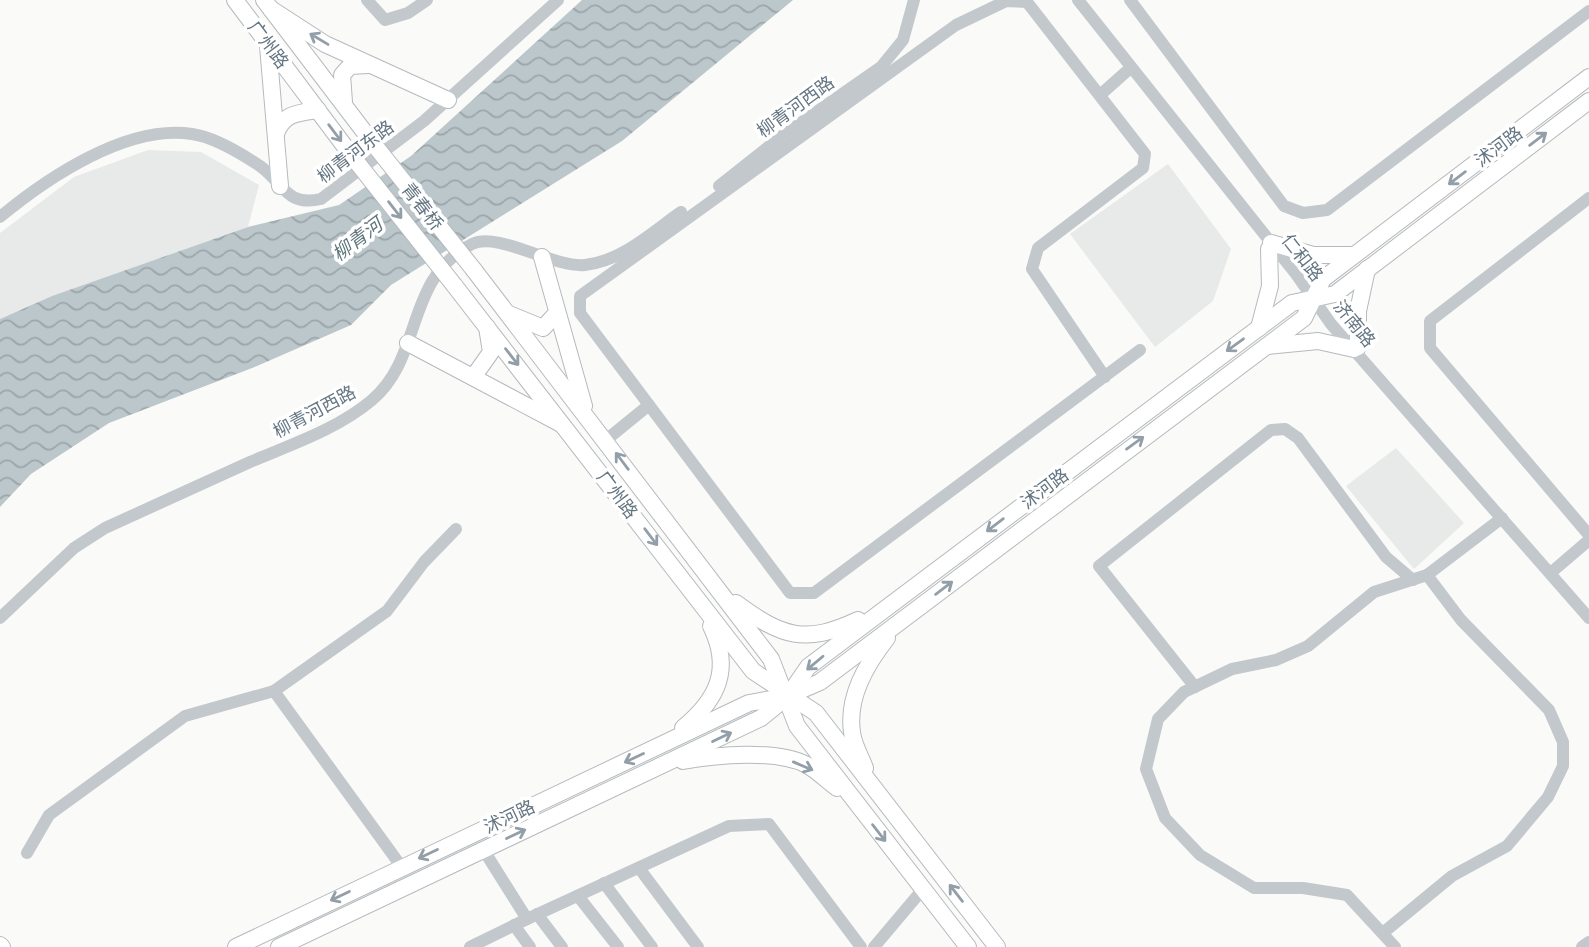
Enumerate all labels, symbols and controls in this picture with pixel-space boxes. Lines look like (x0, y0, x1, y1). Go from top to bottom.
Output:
street label: 广州路 (245, 16, 293, 72)
one-way arrow (309, 32, 329, 46)
street label: 柳青河西路 (753, 71, 837, 141)
street label: 柳青河东路 (313, 116, 397, 186)
street label: 沭河路 (1470, 122, 1526, 170)
one-way arrow (328, 123, 342, 142)
one-way arrow (1529, 132, 1547, 147)
one-way arrow (1448, 170, 1466, 185)
street label: 青春桥 (398, 179, 448, 233)
one-way arrow (387, 200, 402, 218)
water label: 柳青河 (328, 211, 390, 265)
street label: 仁和路 (1278, 230, 1328, 284)
street label: 济南路 (1330, 296, 1380, 350)
one-way arrow (1226, 338, 1245, 353)
one-way arrow (504, 348, 519, 366)
street label: 柳青河西路 (270, 381, 358, 441)
one-way arrow (1125, 436, 1144, 450)
one-way arrow (614, 452, 629, 470)
street label: 沭河路 (1016, 464, 1072, 512)
street label: 广州路 (594, 466, 642, 522)
one-way arrow (986, 517, 1005, 532)
one-way arrow (644, 527, 659, 546)
one-way arrow (934, 580, 952, 595)
one-way arrow (806, 655, 824, 671)
one-way arrow (711, 730, 732, 743)
one-way arrow (624, 752, 645, 765)
one-way arrow (792, 761, 813, 774)
street label: 沭河路 (480, 796, 538, 836)
one-way arrow (872, 823, 887, 841)
one-way arrow (505, 826, 526, 840)
one-way arrow (418, 847, 439, 861)
one-way arrow (948, 884, 963, 903)
one-way arrow (330, 889, 351, 903)

